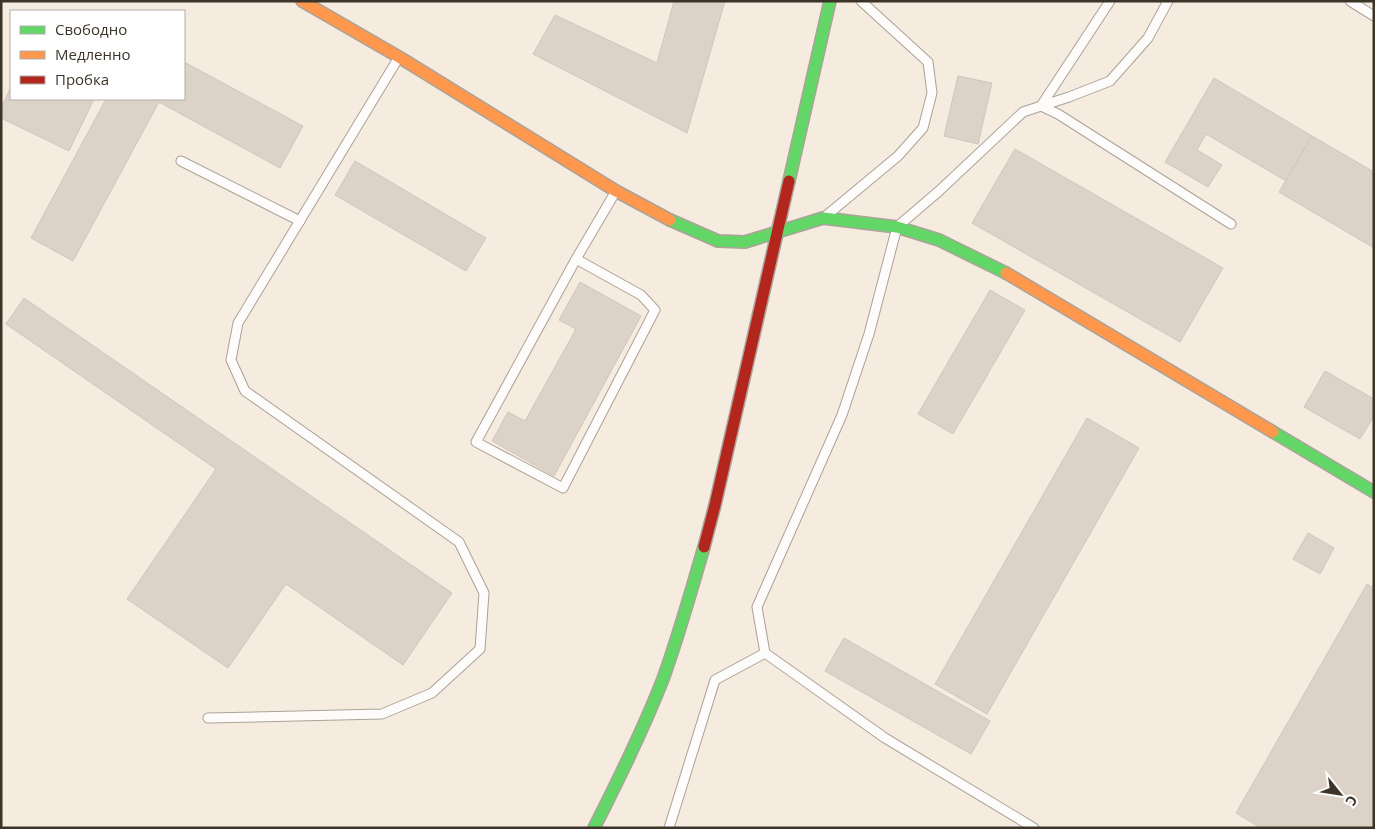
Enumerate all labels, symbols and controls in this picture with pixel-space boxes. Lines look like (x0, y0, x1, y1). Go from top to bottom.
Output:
legend (10, 10, 185, 100)
text: Свободно (55, 19, 127, 39)
text: Медленно (55, 44, 131, 64)
text: Пробка (55, 69, 109, 89)
north arrow (1315, 769, 1365, 819)
text: С (1341, 792, 1362, 809)

